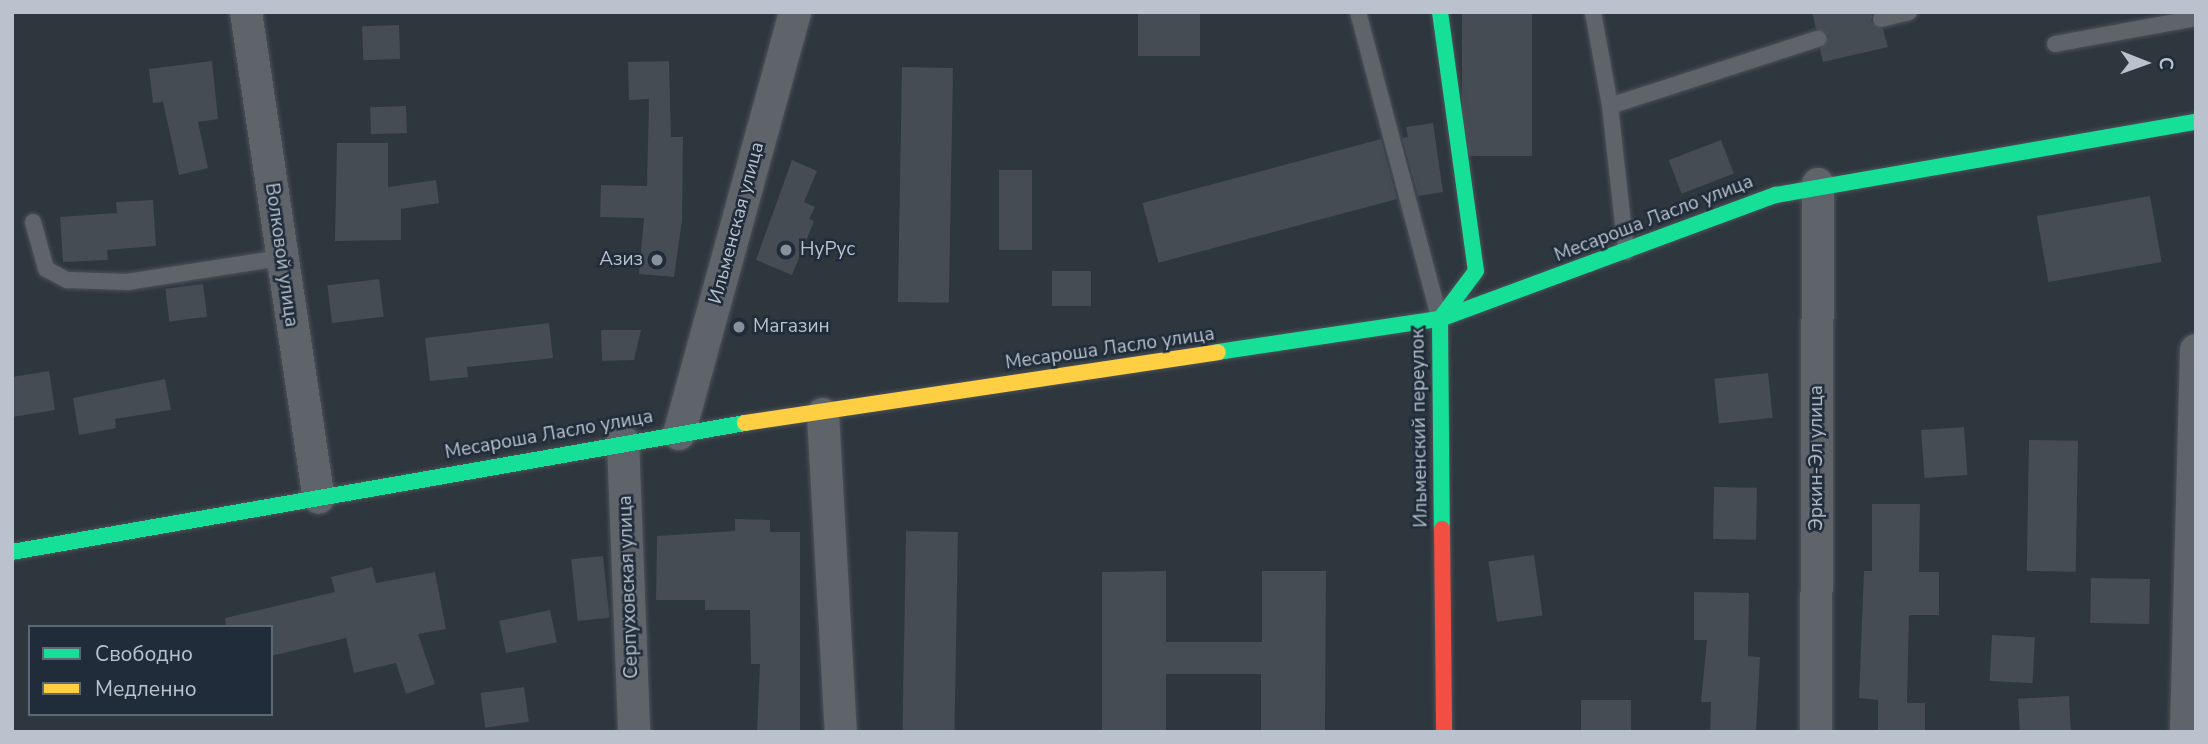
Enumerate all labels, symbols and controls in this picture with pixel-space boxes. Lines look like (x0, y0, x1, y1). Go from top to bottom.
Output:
north arrow (2110, 28, 2180, 98)
text: С (2153, 57, 2179, 70)
street label: Ильменская улица (704, 140, 770, 306)
street label: Месароша Ласло улица (1551, 171, 1757, 267)
street label: Волковой улица (260, 182, 302, 328)
place label: НуРус (800, 239, 855, 261)
marker: НуРус (778, 242, 794, 258)
place label: Азиз (599, 249, 643, 271)
marker: Азиз (649, 252, 665, 268)
place label: Магазин (753, 316, 830, 338)
marker: Магазин (731, 319, 747, 335)
street label: Месароша Ласло улица (1004, 323, 1216, 375)
street label: Ильменский переулок (1407, 328, 1433, 528)
street label: Эркин-Эл улица (1806, 385, 1828, 531)
street label: Месароша Ласло улица (443, 405, 655, 465)
street label: Серпуховская улица (614, 495, 644, 679)
legend (28, 625, 273, 716)
text: Свободно (95, 640, 193, 668)
text: Медленно (95, 675, 197, 703)

